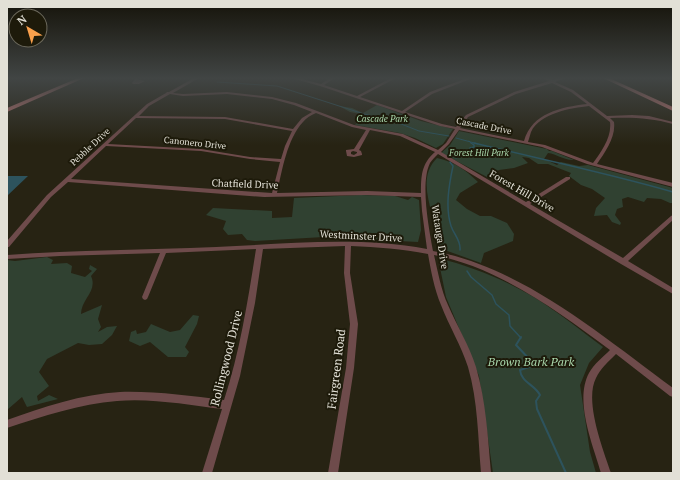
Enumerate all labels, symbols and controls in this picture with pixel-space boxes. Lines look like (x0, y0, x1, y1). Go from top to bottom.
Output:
north arrow (8, 8, 48, 48)
text: N (14, 12, 30, 28)
park label: Cascade Park (356, 113, 408, 125)
street label: Cascade Drive (455, 115, 513, 137)
street label: Pebble Drive (68, 125, 113, 169)
street label: Canonero Drive (163, 134, 227, 152)
park label: Forest Hill Park (448, 147, 510, 159)
street label: Forest Hill Drive (487, 167, 557, 215)
street label: Chatfield Drive (211, 176, 279, 192)
street label: Watauga Drive (429, 204, 451, 270)
street label: Westminster Drive (319, 227, 403, 245)
street label: Rollingwood Drive (207, 308, 245, 408)
street label: Fairgreen Road (324, 328, 348, 410)
park label: Brown Bark Park (487, 354, 574, 369)

